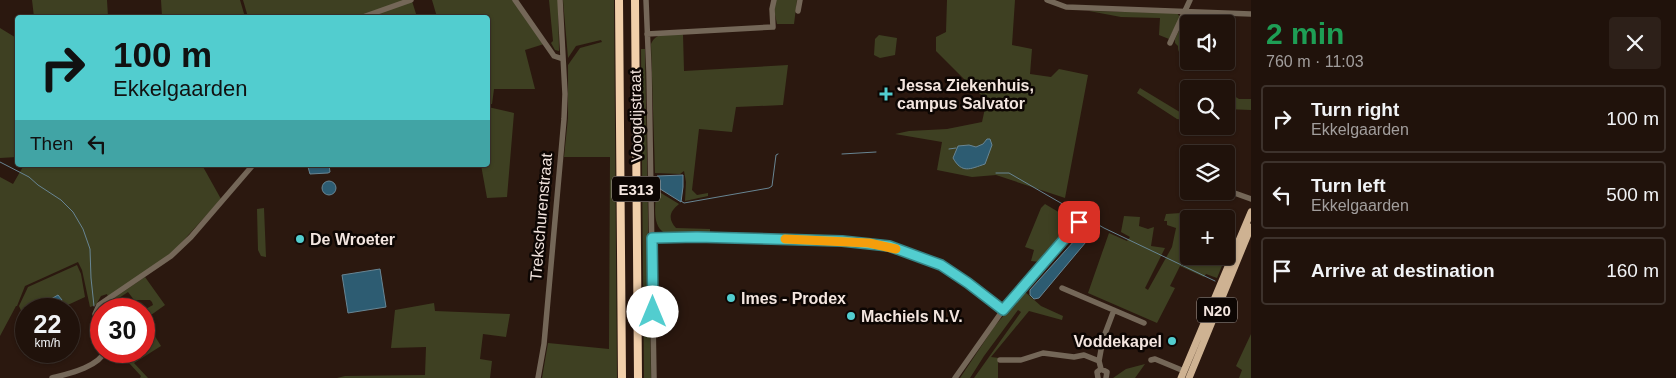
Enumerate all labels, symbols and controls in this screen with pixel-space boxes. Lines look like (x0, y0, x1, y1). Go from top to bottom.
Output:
map controls (1180, 15, 1235, 265)
button: sound (1180, 15, 1235, 70)
text: 2 min (1266, 17, 1344, 50)
button: close (1609, 17, 1661, 69)
icon: right (30, 35, 95, 100)
text: 100 m (113, 35, 212, 74)
text: 760 m · 11:03 (1266, 53, 1364, 70)
street label: Voogdijstraat (627, 69, 645, 162)
text: Ekkelgaarden (113, 76, 248, 101)
place label: Jessa Ziekenhuis, campus Salvator (897, 77, 1034, 112)
button: search (1180, 80, 1235, 135)
marker: Jessa Ziekenhuis, campus Salvator (879, 87, 893, 101)
text: Turn right (1311, 99, 1399, 120)
icon: right (1268, 105, 1296, 133)
text: 100 m (1606, 108, 1659, 129)
text: Ekkelgaarden (1311, 121, 1409, 138)
icon: left (83, 130, 111, 158)
text: Then (30, 133, 73, 154)
button: layers (1180, 145, 1235, 200)
street label: Trekschurenstraat (527, 152, 555, 282)
text: Turn left (1311, 175, 1386, 196)
road number: E313 (612, 176, 660, 202)
icon: left (1268, 181, 1296, 209)
text: 500 m (1606, 184, 1659, 205)
text: Ekkelgaarden (1311, 197, 1409, 214)
pin (1058, 201, 1100, 243)
icon: arrive (1065, 208, 1093, 236)
button: + (1180, 210, 1235, 265)
place label: De Wroeter (310, 231, 395, 248)
marker: De Wroeter (294, 233, 306, 245)
icon: arrive (1268, 257, 1296, 285)
text: Arrive at destination (1311, 260, 1495, 281)
text: 160 m (1606, 260, 1659, 281)
position arrow (626, 285, 678, 337)
place label: Imes - Prodex (741, 290, 846, 307)
marker: Imes - Prodex (725, 292, 737, 304)
speed limit sign: 30 (90, 298, 155, 363)
road number: N20 (1197, 298, 1237, 322)
place label: Machiels N.V. (861, 308, 963, 325)
text: 22 (34, 310, 61, 338)
marker: Machiels N.V. (845, 310, 857, 322)
place label: Voddekapel (1073, 333, 1162, 350)
marker: Voddekapel (1166, 335, 1178, 347)
text: km/h (34, 336, 61, 350)

